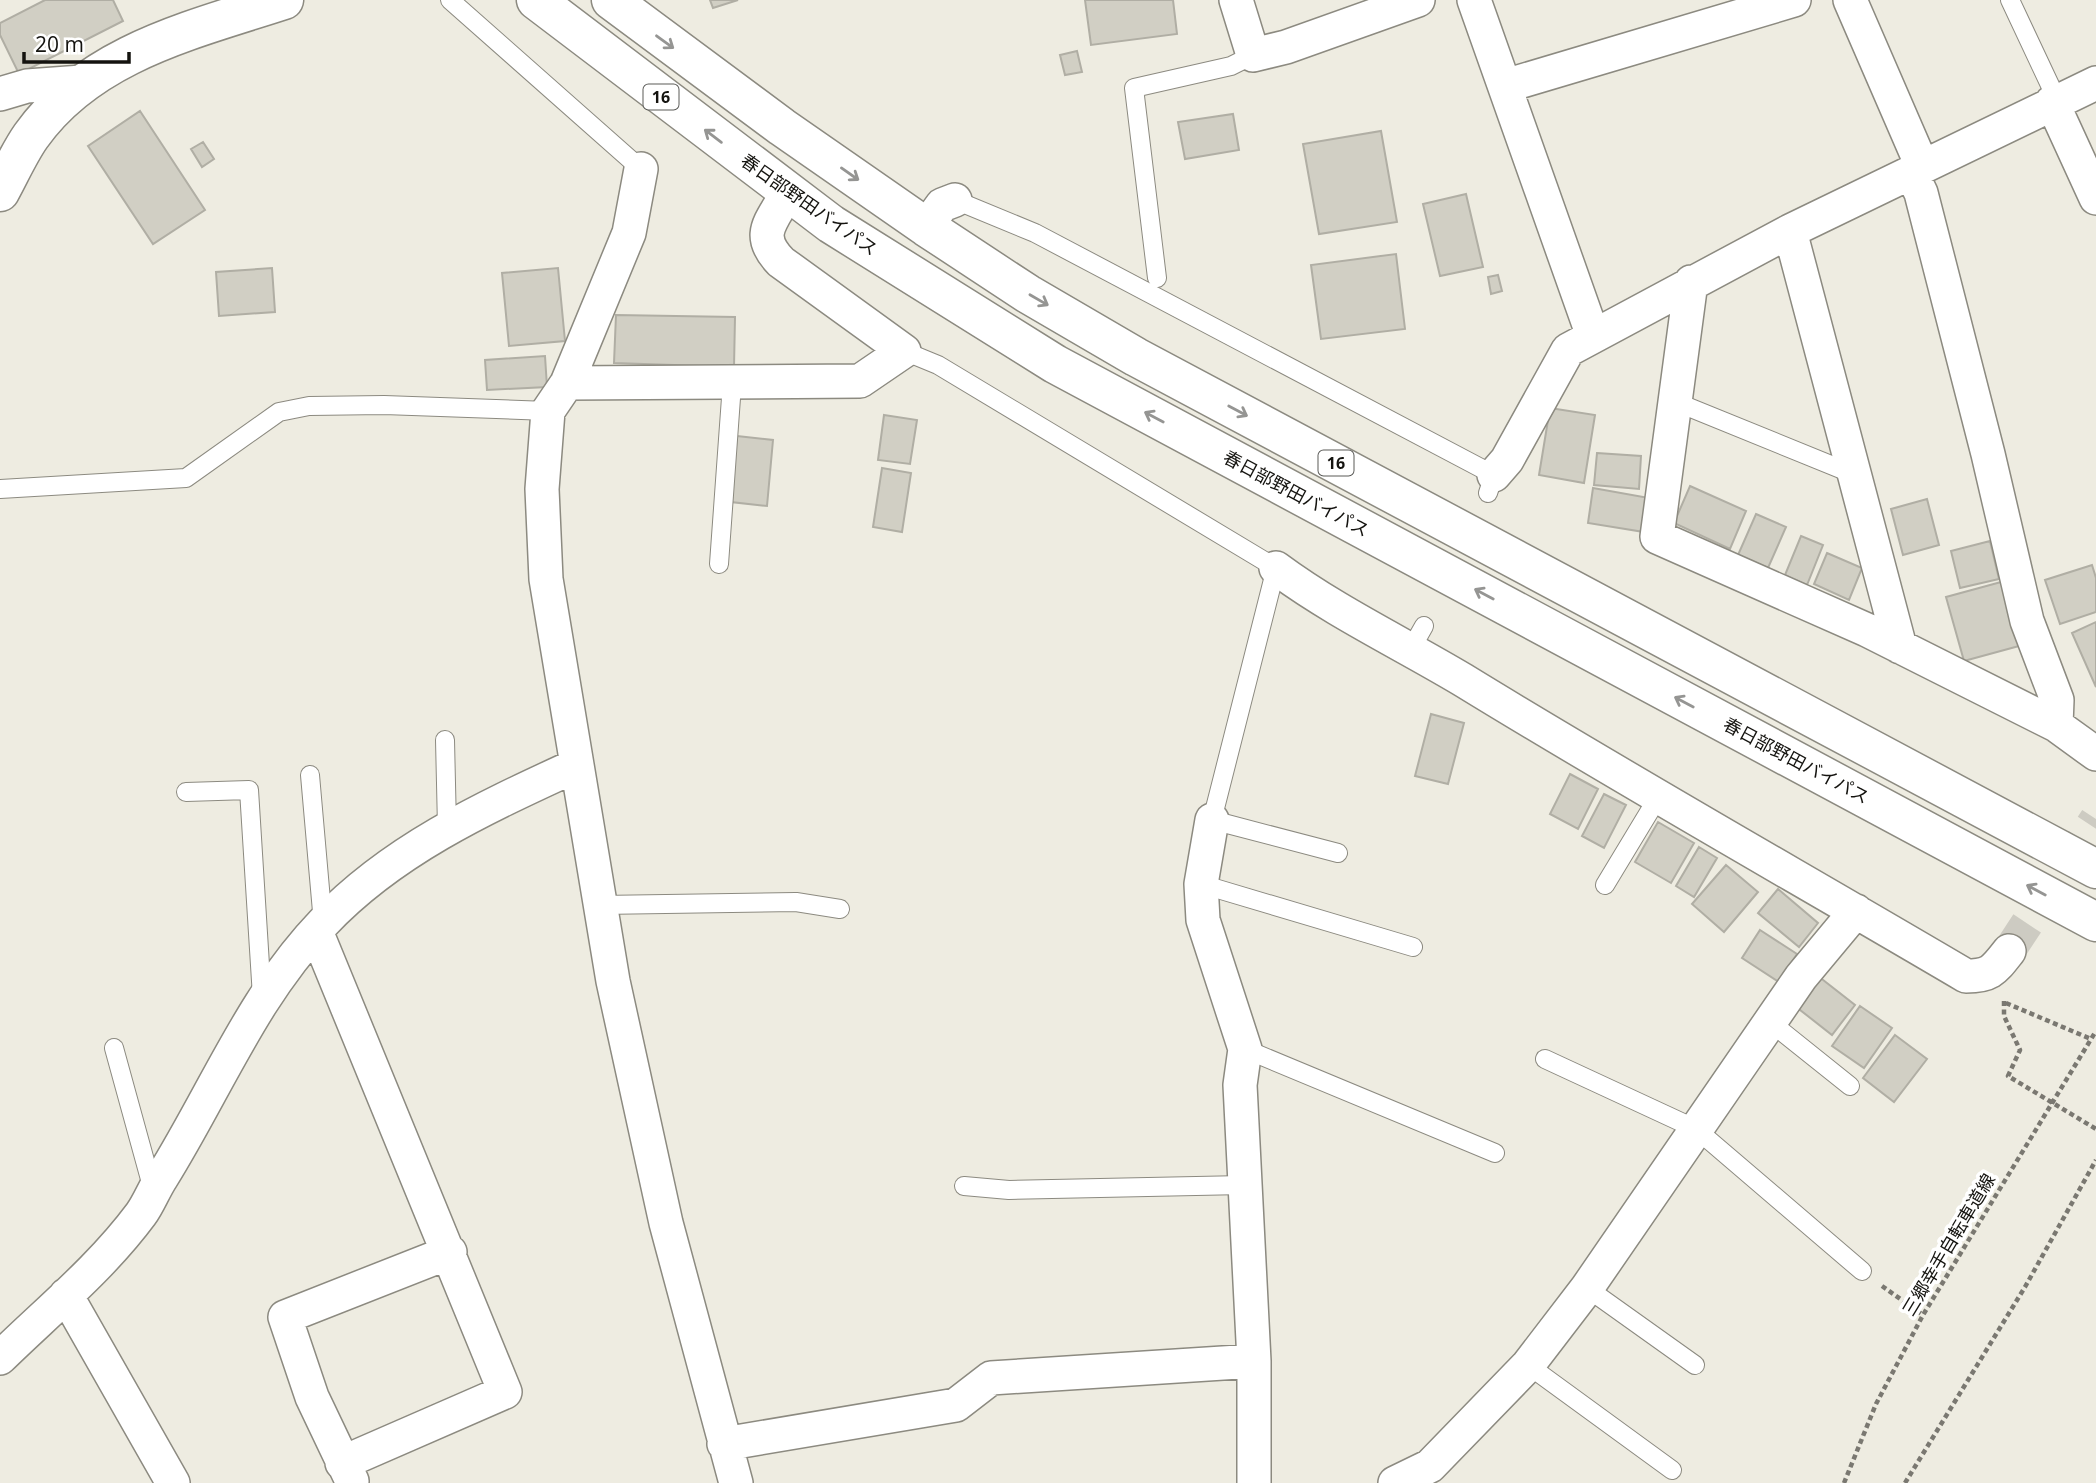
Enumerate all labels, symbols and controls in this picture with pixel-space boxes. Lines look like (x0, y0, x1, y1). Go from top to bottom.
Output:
scale bar (24, 21, 130, 65)
text: 20 m (35, 30, 84, 58)
one-way arrow (655, 35, 674, 49)
road number: 16 (644, 85, 678, 110)
one-way arrow (705, 129, 723, 144)
street label: 春日部野田バイパス (736, 148, 883, 260)
one-way arrow (840, 167, 859, 181)
one-way arrow (1029, 294, 1049, 308)
one-way arrow (1227, 405, 1248, 418)
one-way arrow (1144, 410, 1165, 423)
street label: 春日部野田バイパス (1219, 445, 1373, 542)
road number: 16 (1318, 450, 1354, 476)
one-way arrow (1474, 587, 1494, 601)
one-way arrow (1674, 694, 1695, 708)
street label: 春日部野田バイパス (1719, 712, 1873, 809)
one-way arrow (2026, 883, 2047, 896)
street label: 三郷幸手自転車道線 (1896, 1169, 2000, 1320)

